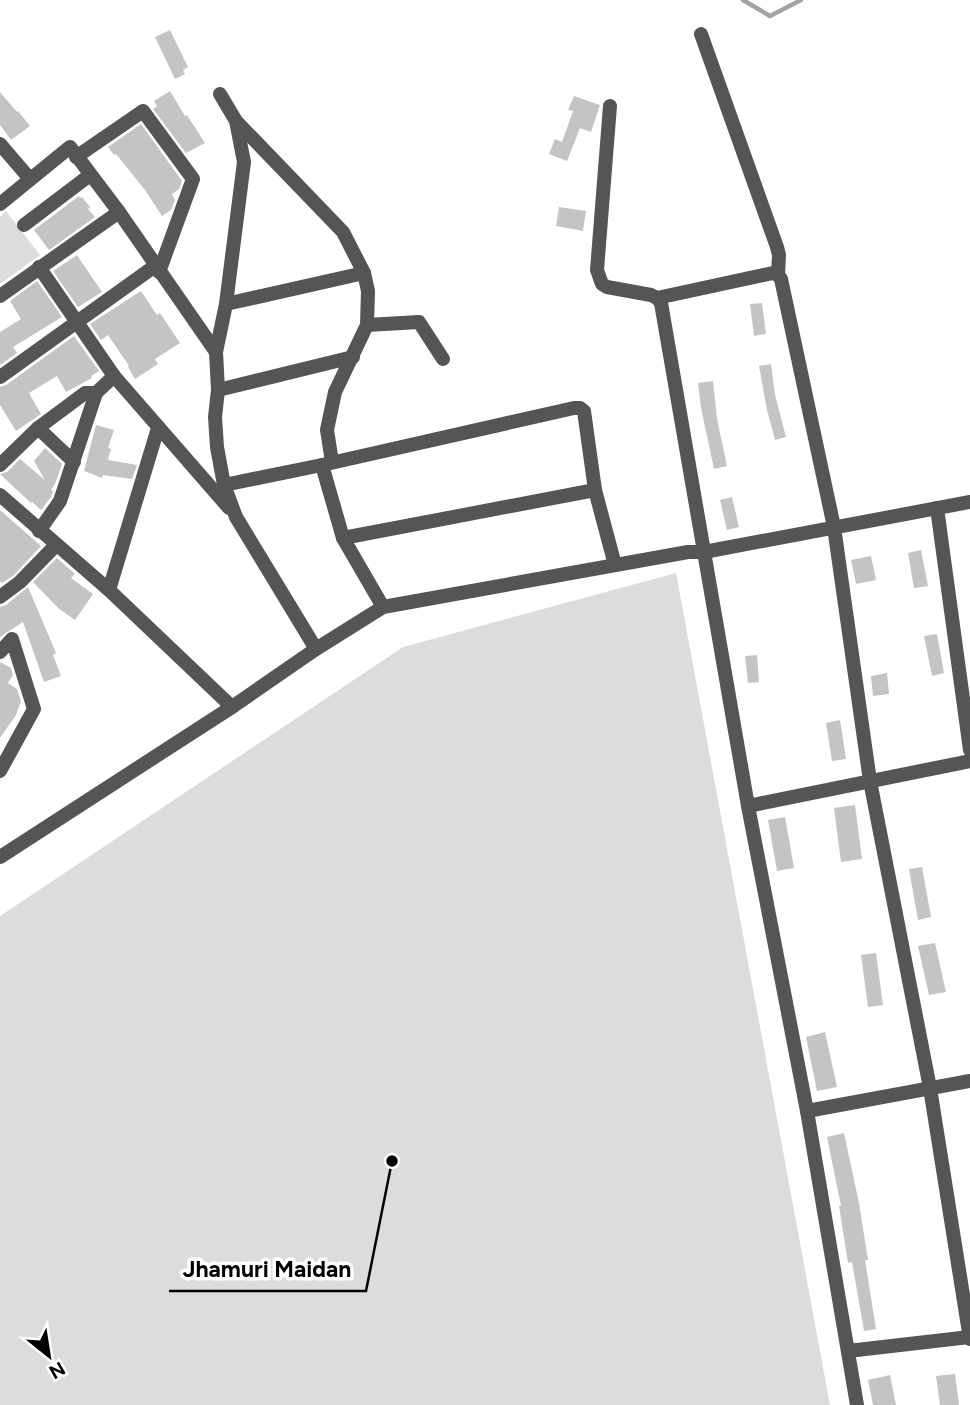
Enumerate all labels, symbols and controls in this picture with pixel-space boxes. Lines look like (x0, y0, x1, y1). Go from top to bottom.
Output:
callout: Jhamuri Maidan (169, 1247, 366, 1291)
text: Jhamuri Maidan (183, 1255, 351, 1283)
north arrow (14, 1321, 84, 1391)
text: N (45, 1357, 69, 1384)

